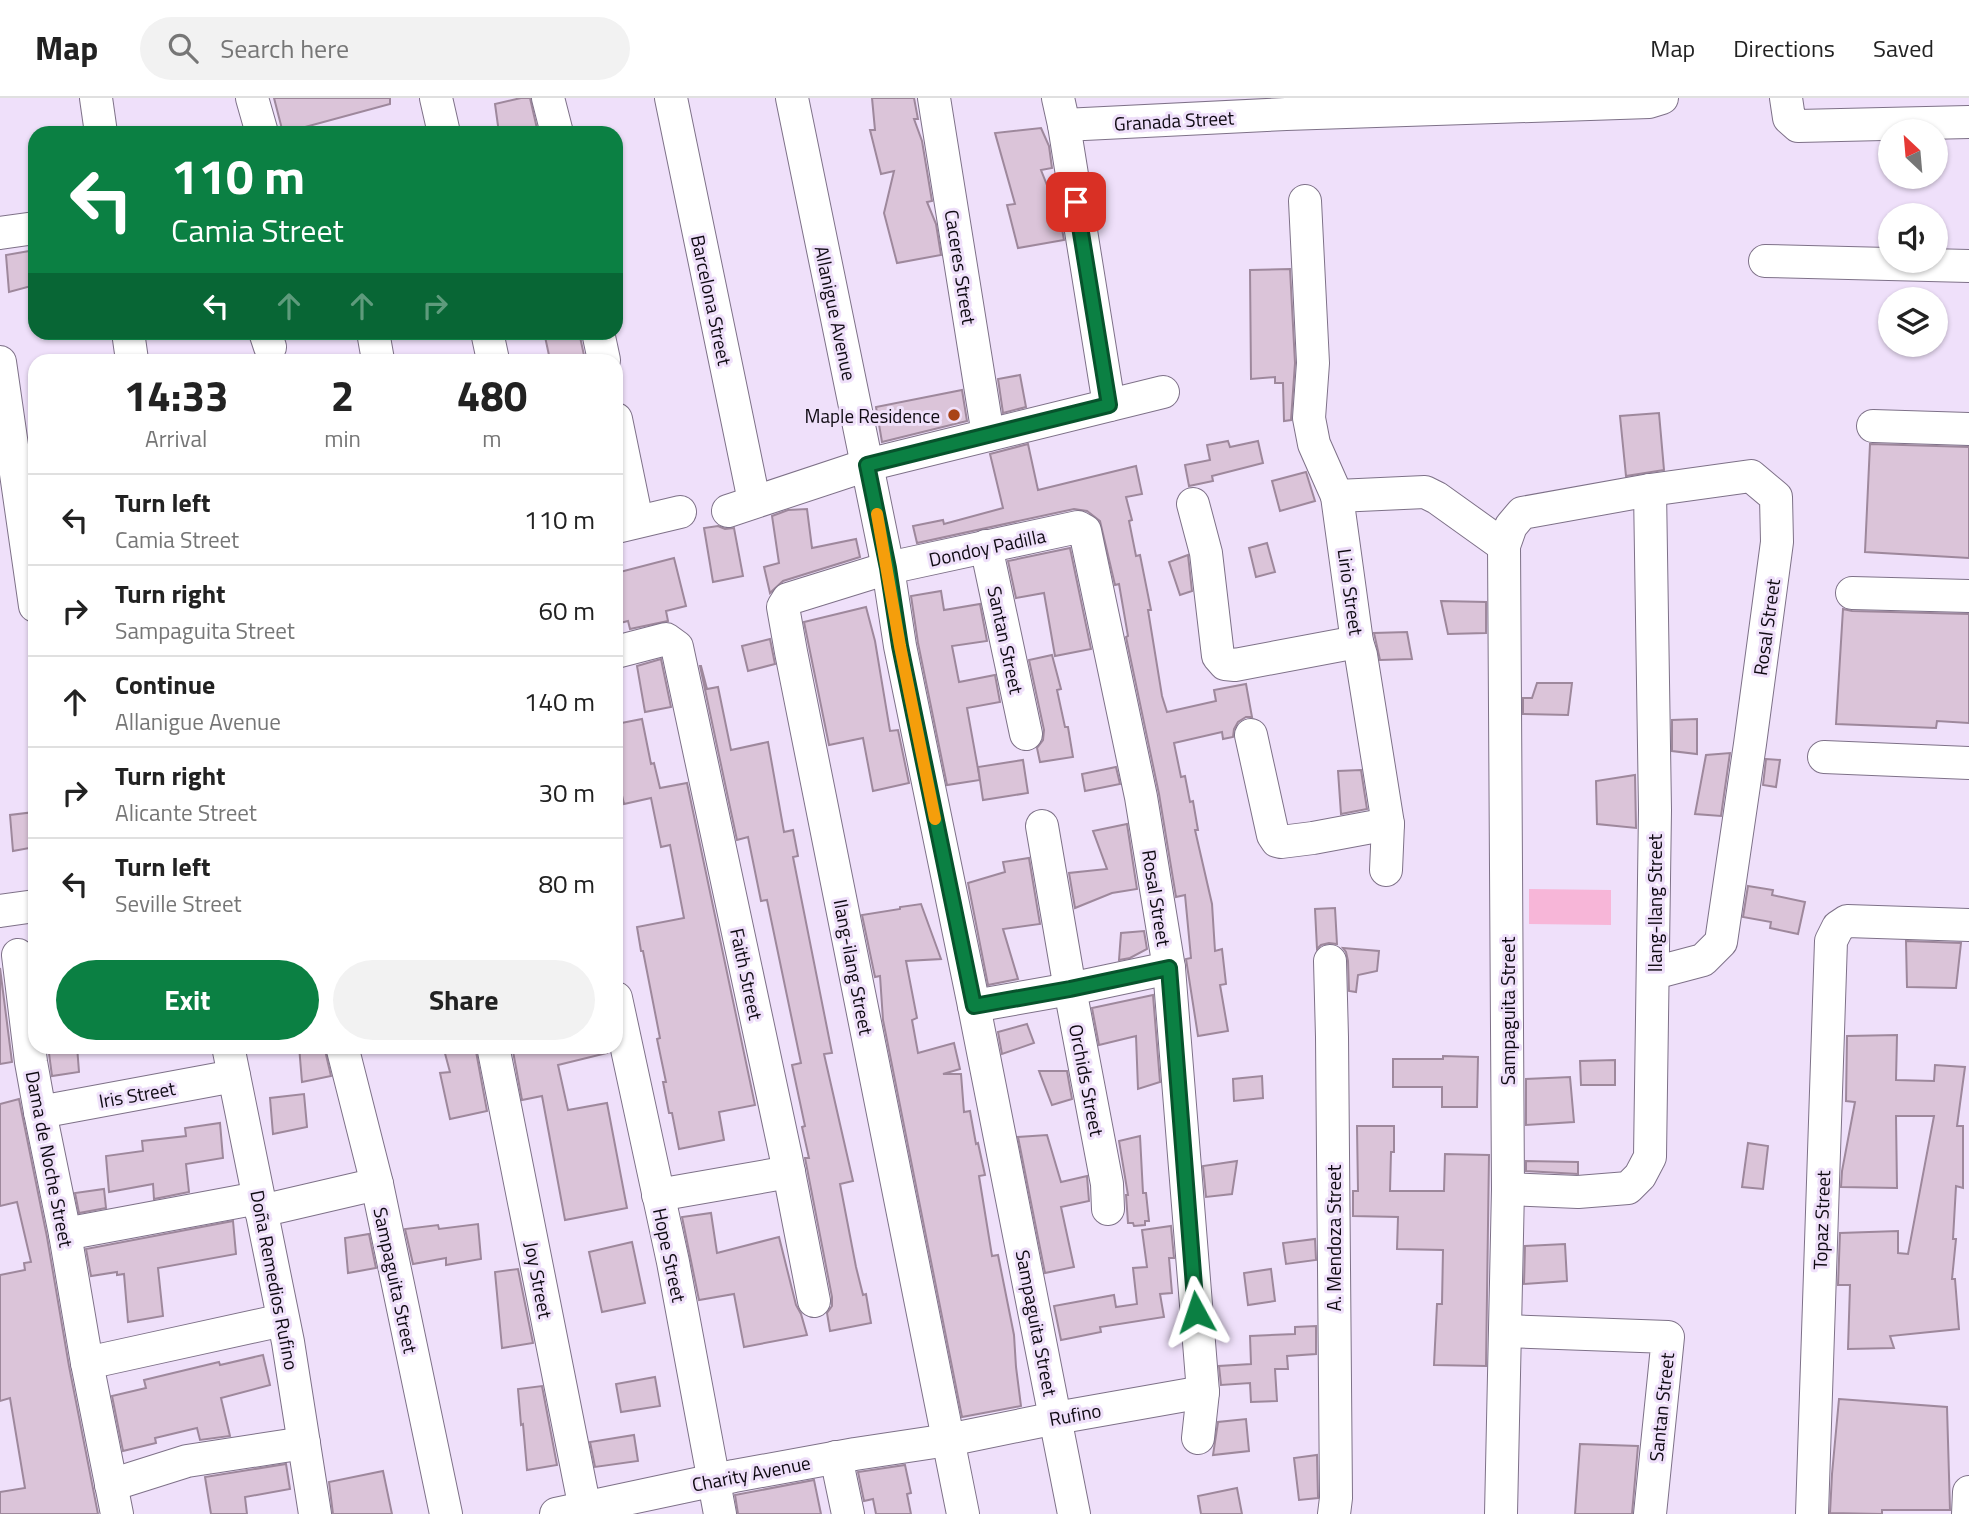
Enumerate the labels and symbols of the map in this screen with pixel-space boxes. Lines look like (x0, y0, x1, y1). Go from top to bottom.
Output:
street label: Granada Street (1113, 102, 1235, 138)
north arrow (1878, 119, 1948, 189)
pin (1046, 172, 1106, 232)
street label: Caceres Street (938, 208, 984, 327)
street label: Barcelona Street (684, 232, 740, 368)
street label: Allanigue Avenue (808, 243, 864, 383)
place label: Maple Residence (805, 401, 940, 430)
marker: Maple Residence (946, 407, 962, 423)
street label: Dondoy Padilla (926, 520, 1049, 574)
street label: Lirio Street (1331, 547, 1371, 638)
street label: Rosal Street (1745, 576, 1787, 677)
street label: Santan Street (980, 583, 1032, 697)
street label: Ilang-Ilang Street (1640, 833, 1669, 972)
street label: Rosal Street (1135, 848, 1179, 949)
street label: Ilang-ilang Street (827, 897, 881, 1038)
street label: Faith Street (723, 925, 771, 1023)
street label: Sampaguita Street (1493, 936, 1522, 1085)
street label: Orchids Street (1062, 1021, 1112, 1139)
street label: Dama de Noche Street (19, 1068, 81, 1250)
street label: Iris Street (96, 1073, 178, 1115)
street label: A. Mendoza Street (1319, 1164, 1348, 1311)
street label: Topaz Street (1805, 1169, 1837, 1270)
street label: Doña Remedios Rufino (243, 1188, 307, 1372)
street label: Sampaguita Street (366, 1204, 426, 1356)
street label: Hope Street (646, 1205, 694, 1305)
street label: Joy Street (517, 1239, 561, 1321)
street label: Sampaguita Street (1009, 1247, 1065, 1399)
position arrow (1159, 1275, 1233, 1349)
street label: Santan Street (1641, 1351, 1681, 1463)
street label: Rufino (1047, 1395, 1103, 1433)
street label: Charity Avenue (689, 1447, 813, 1499)

